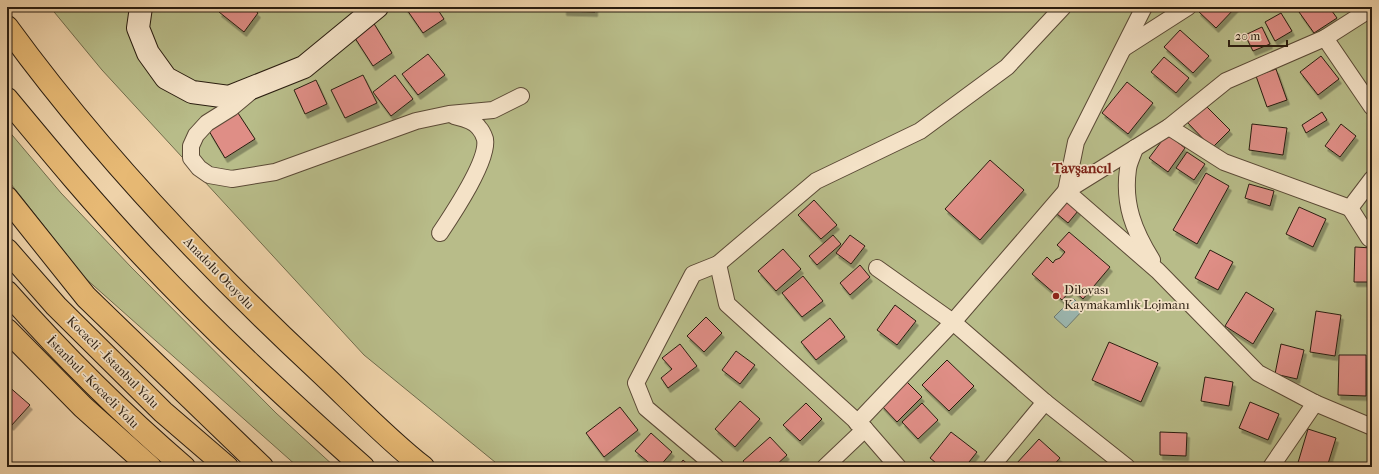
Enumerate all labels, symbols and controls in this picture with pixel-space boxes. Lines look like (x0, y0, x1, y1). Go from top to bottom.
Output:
scale bar (1229, 22, 1287, 48)
text: 20 m (1235, 29, 1260, 43)
district label: Tavşancıl (1051, 159, 1113, 178)
street label: Anadolu Otoyolu (180, 233, 258, 313)
place label: Dilovası Kaymakamlık Lojmanı (1064, 282, 1190, 312)
marker: Dilovası Kaymakamlık Lojmanı (1051, 291, 1061, 301)
street label: Kocaeli - İstanbul Yolu (64, 313, 163, 412)
street label: İstanbul - Kocaeli Yolu (44, 333, 143, 432)

